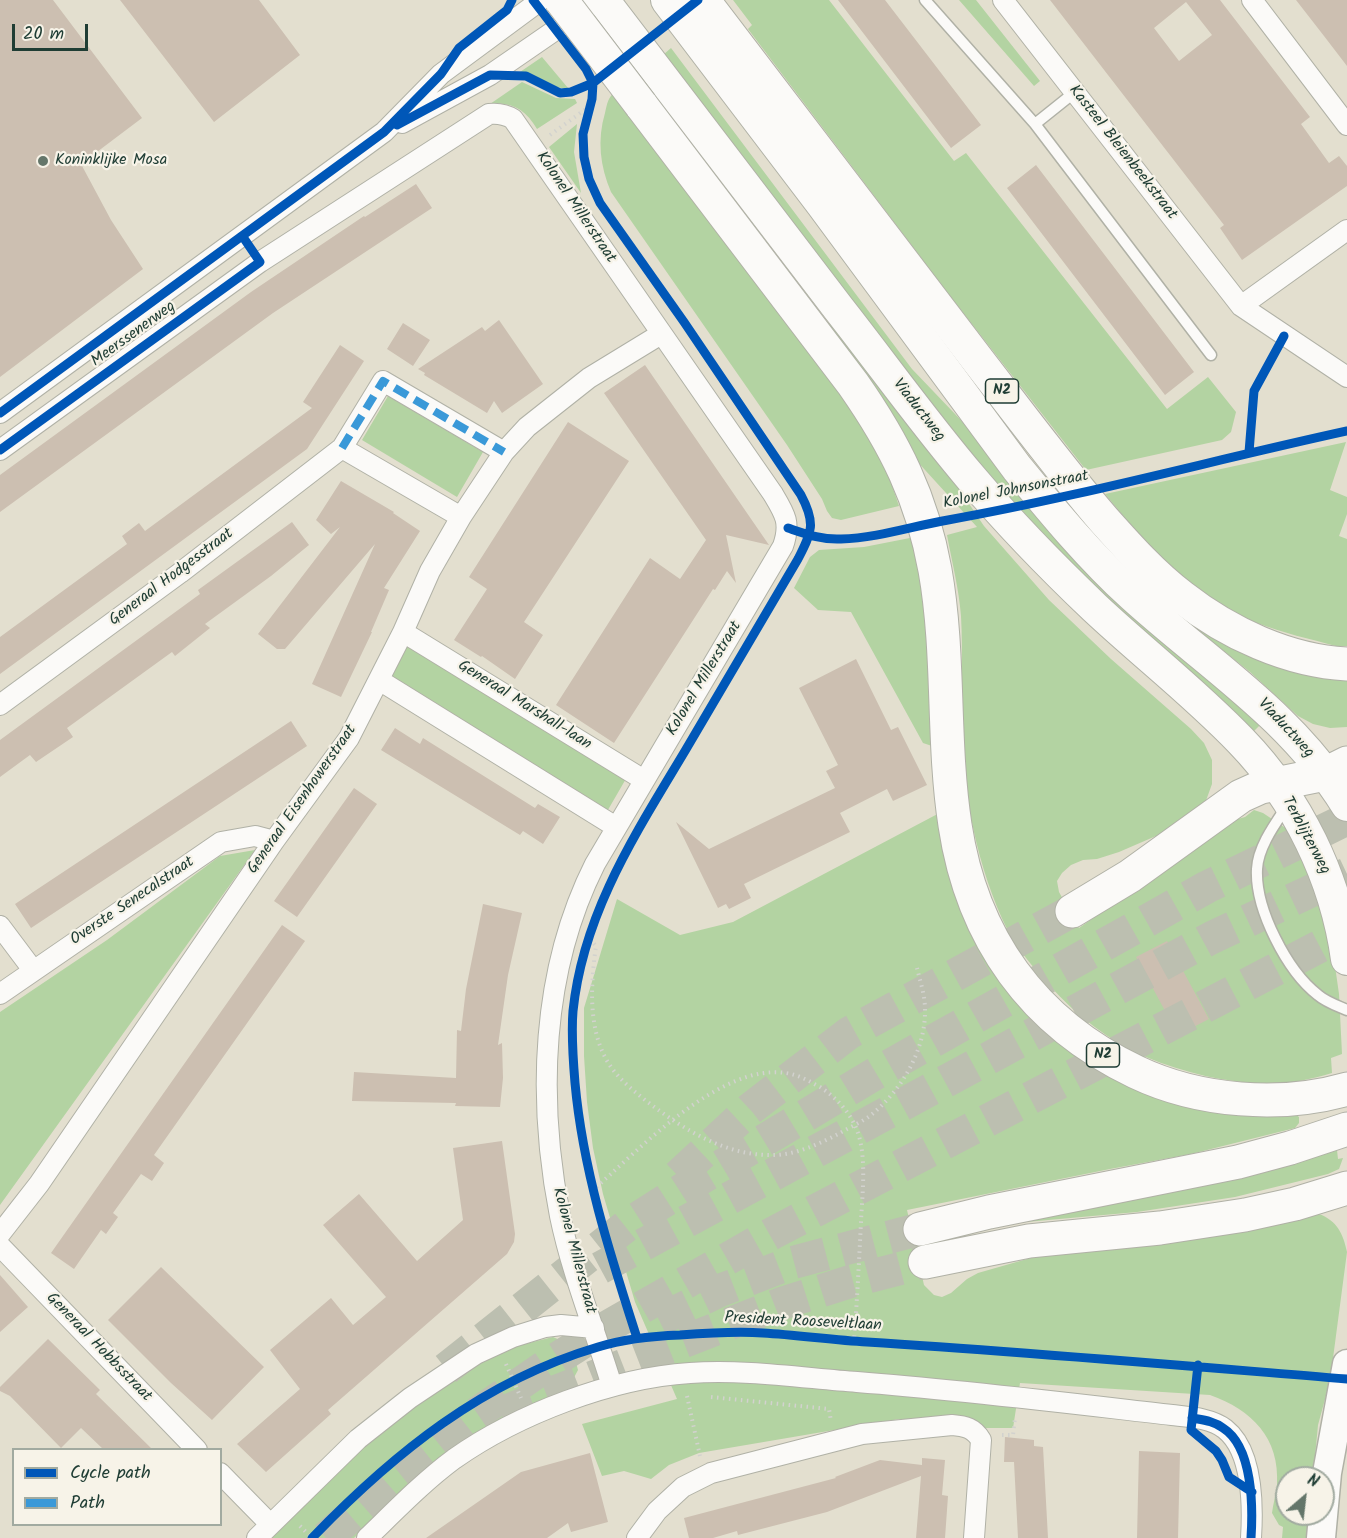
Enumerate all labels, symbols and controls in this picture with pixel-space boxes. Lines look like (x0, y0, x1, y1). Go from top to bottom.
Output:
scale bar (15, 12, 92, 50)
text: 20 m (23, 20, 64, 49)
street label: Kasteel Bleienbeekstraat (1064, 82, 1180, 224)
street label: Kolonel Millerstraat (531, 149, 619, 267)
place label: Koninklijke Mosa (55, 151, 167, 171)
marker: Koninklijke Mosa (36, 154, 50, 168)
street label: Meerssenerweg (88, 298, 180, 372)
street label: Viaductweg (888, 376, 948, 446)
road number: N2 (986, 379, 1018, 403)
street label: Kolonel Johnsonstraat (942, 467, 1090, 515)
street label: Generaal Hodgesstraat (106, 525, 238, 631)
street label: Kolonel Millerstraat (663, 618, 747, 740)
street label: Generaal Marshall-laan (453, 657, 595, 755)
street label: Viaductweg (1253, 695, 1317, 763)
street label: Generaal Eisenhowerstraat (244, 722, 362, 878)
street label: Terblijterweg (1276, 794, 1334, 878)
street label: Overste Senecalstraat (67, 853, 199, 951)
road number: N2 (1086, 1043, 1120, 1067)
street label: Kolonel Millerstraat (547, 1186, 599, 1316)
street label: Generaal Hobbsstraat (41, 1289, 155, 1407)
street label: President Rooseveltlaan (724, 1309, 882, 1337)
legend (12, 1448, 222, 1526)
text: Cycle path (70, 1459, 151, 1488)
north arrow (1275, 1466, 1335, 1526)
text: N (1302, 1468, 1323, 1495)
text: Path (70, 1489, 105, 1518)

